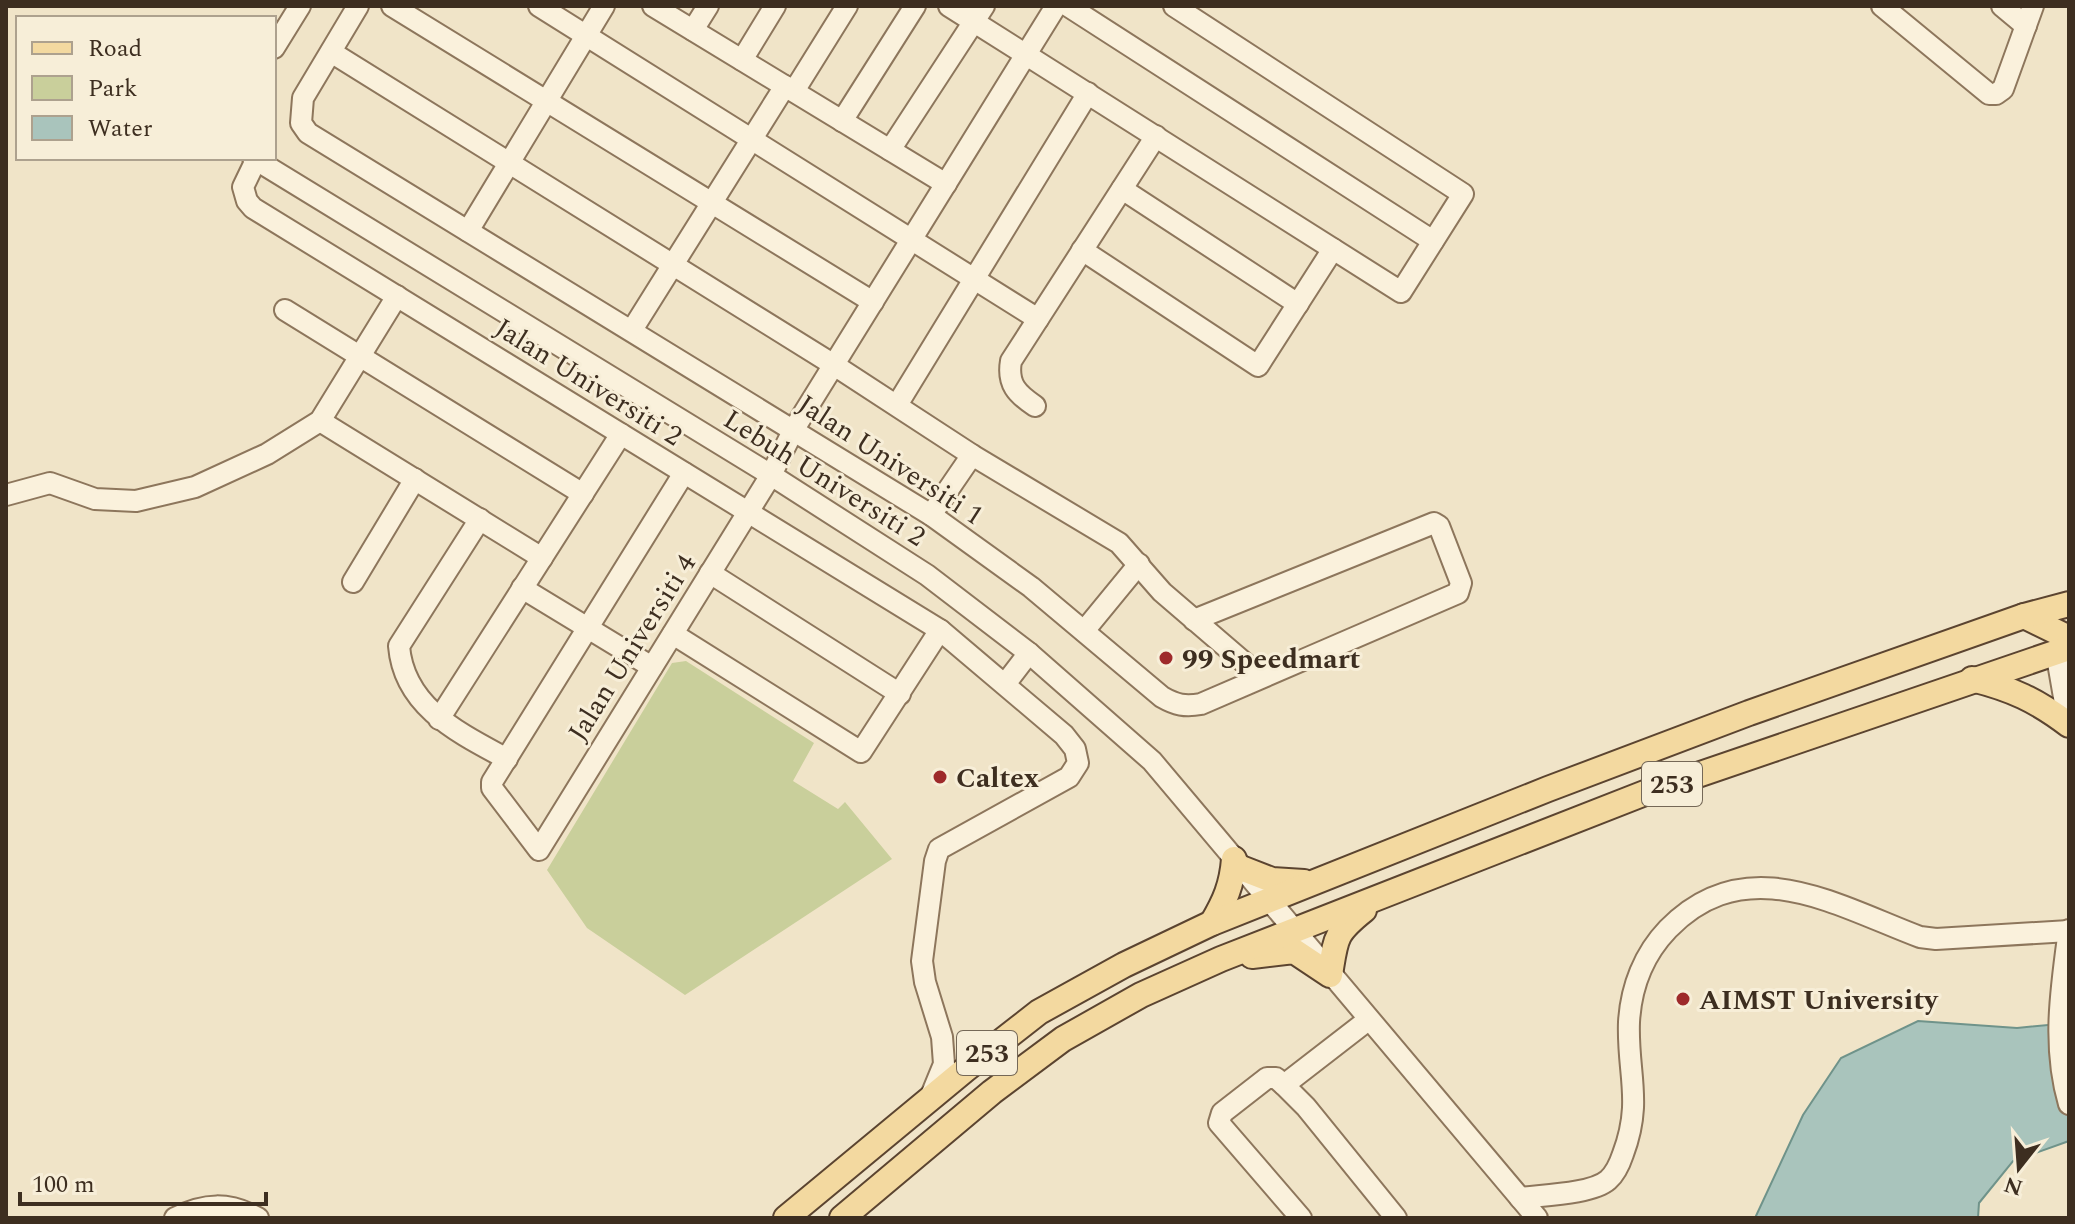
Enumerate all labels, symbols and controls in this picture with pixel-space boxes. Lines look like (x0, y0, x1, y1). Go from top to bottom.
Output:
legend (16, 16, 276, 160)
text: Road (88, 31, 142, 67)
text: Park (88, 71, 138, 107)
text: Water (88, 111, 152, 147)
street label: Jalan Universiti 2 (486, 307, 691, 457)
street label: Jalan Universiti 1 (789, 384, 992, 537)
street label: Lebuh Universiti 2 (715, 399, 934, 558)
street label: Jalan Universiti 4 (557, 545, 707, 750)
place label: 99 Speedmart (1182, 638, 1361, 681)
marker: 99 Speedmart (1157, 649, 1175, 667)
place label: Caltex (956, 757, 1039, 800)
road number: 253 (1642, 762, 1702, 806)
marker: Caltex (931, 768, 949, 786)
place label: AIMST University (1699, 979, 1939, 1022)
marker: AIMST University (1674, 990, 1692, 1008)
road number: 253 (957, 1031, 1017, 1075)
north arrow (1979, 1128, 2059, 1208)
scale bar (20, 1156, 266, 1206)
text: 100 m (32, 1167, 95, 1203)
text: N (2000, 1167, 2027, 1204)

